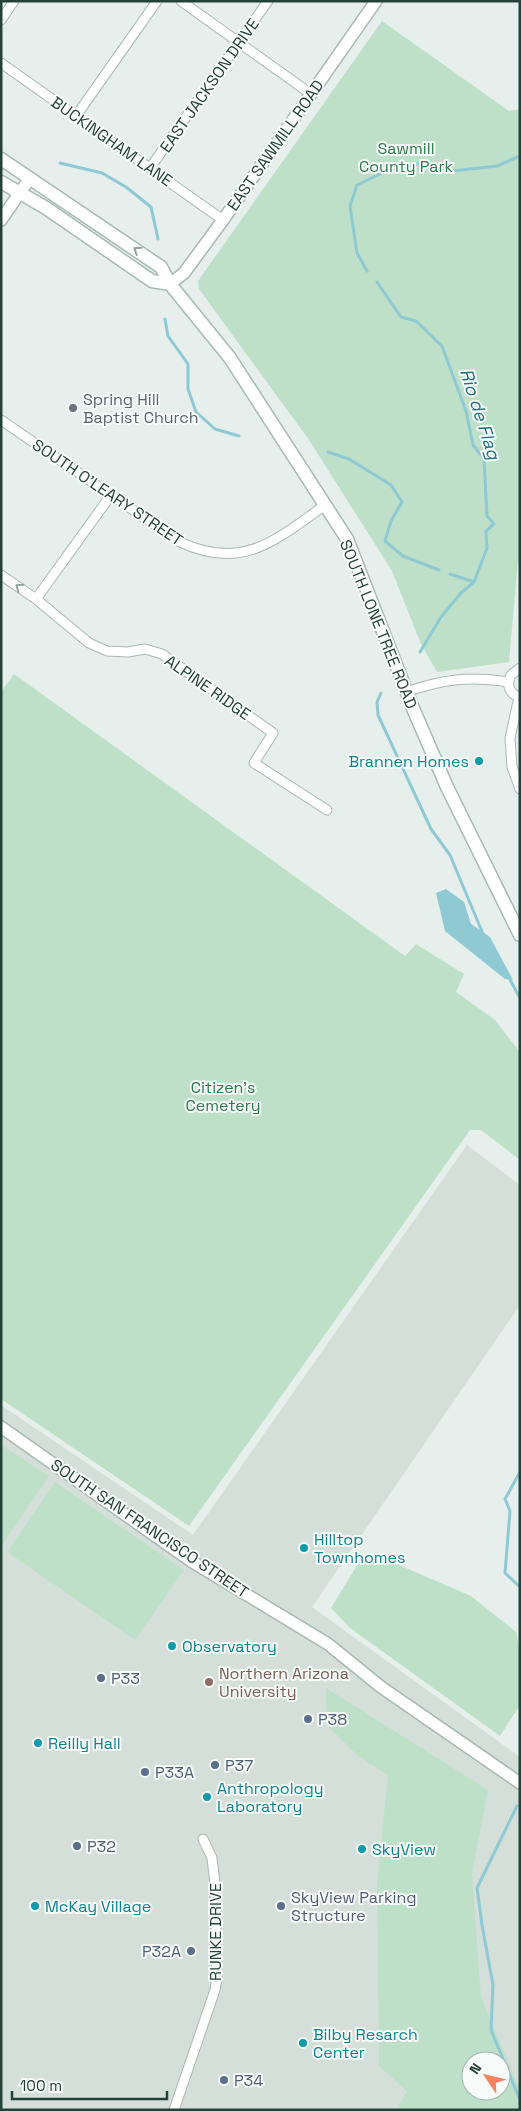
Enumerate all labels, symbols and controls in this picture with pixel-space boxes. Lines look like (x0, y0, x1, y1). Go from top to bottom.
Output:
street label: EAST JACKSON DRIVE (155, 14, 264, 156)
street label: EAST SAWMILL ROAD (222, 76, 329, 215)
street label: BUCKINGHAM LANE (47, 92, 176, 191)
park label: Sawmill County Park (359, 138, 453, 177)
one-way arrow (133, 247, 143, 256)
water label: Rio de Flag (455, 366, 506, 464)
place label: Spring Hill Baptist Church (83, 389, 199, 428)
marker: Spring Hill Baptist Church (67, 402, 79, 414)
street label: SOUTH O'LEARY STREET (28, 434, 187, 551)
street label: SOUTH LONE TREE ROAD (335, 537, 422, 712)
one-way arrow (15, 584, 24, 593)
street label: ALPINE RIDGE (161, 650, 255, 725)
place label: Brannen Homes (348, 751, 469, 772)
marker: Brannen Homes (473, 755, 485, 767)
park label: Citizen's Cemetery (185, 1077, 261, 1116)
street label: SOUTH SAN FRANCISCO STREET (47, 1454, 253, 1603)
place label: Hilltop Townhomes (314, 1529, 406, 1568)
marker: Hilltop Townhomes (298, 1542, 310, 1554)
place label: Observatory (182, 1636, 277, 1657)
marker: Observatory (166, 1640, 178, 1652)
place label: Northern Arizona University (219, 1663, 349, 1702)
place label: P33 (111, 1668, 140, 1689)
marker: P33 (95, 1672, 107, 1684)
marker: Northern Arizona University (203, 1676, 215, 1688)
place label: P38 (318, 1709, 347, 1730)
marker: P38 (302, 1713, 314, 1725)
place label: Reilly Hall (48, 1733, 121, 1754)
marker: Reilly Hall (32, 1737, 44, 1749)
place label: P37 (225, 1755, 253, 1776)
marker: P37 (209, 1759, 221, 1771)
place label: P33A (155, 1762, 194, 1783)
marker: P33A (139, 1766, 151, 1778)
place label: Anthropology Laboratory (217, 1778, 324, 1817)
marker: Anthropology Laboratory (201, 1791, 213, 1803)
place label: P32 (87, 1836, 116, 1857)
place label: SkyView (372, 1839, 436, 1860)
marker: P32 (71, 1840, 83, 1852)
marker: SkyView (356, 1843, 368, 1855)
street label: RUNKE DRIVE (205, 1883, 226, 1981)
place label: SkyView Parking Structure (291, 1887, 417, 1926)
place label: McKay Village (45, 1896, 151, 1917)
marker: McKay Village (29, 1900, 41, 1912)
marker: SkyView Parking Structure (275, 1900, 287, 1912)
place label: P32A (142, 1941, 181, 1962)
marker: P32A (185, 1945, 197, 1957)
place label: Bilby Resarch Center (313, 2024, 418, 2063)
marker: Bilby Resarch Center (297, 2037, 309, 2049)
north arrow (461, 2051, 511, 2101)
text: N (465, 2060, 485, 2078)
scale bar (12, 2068, 168, 2100)
place label: P34 (234, 2070, 263, 2091)
marker: P34 (218, 2074, 230, 2086)
text: 100 m (20, 2076, 62, 2095)

